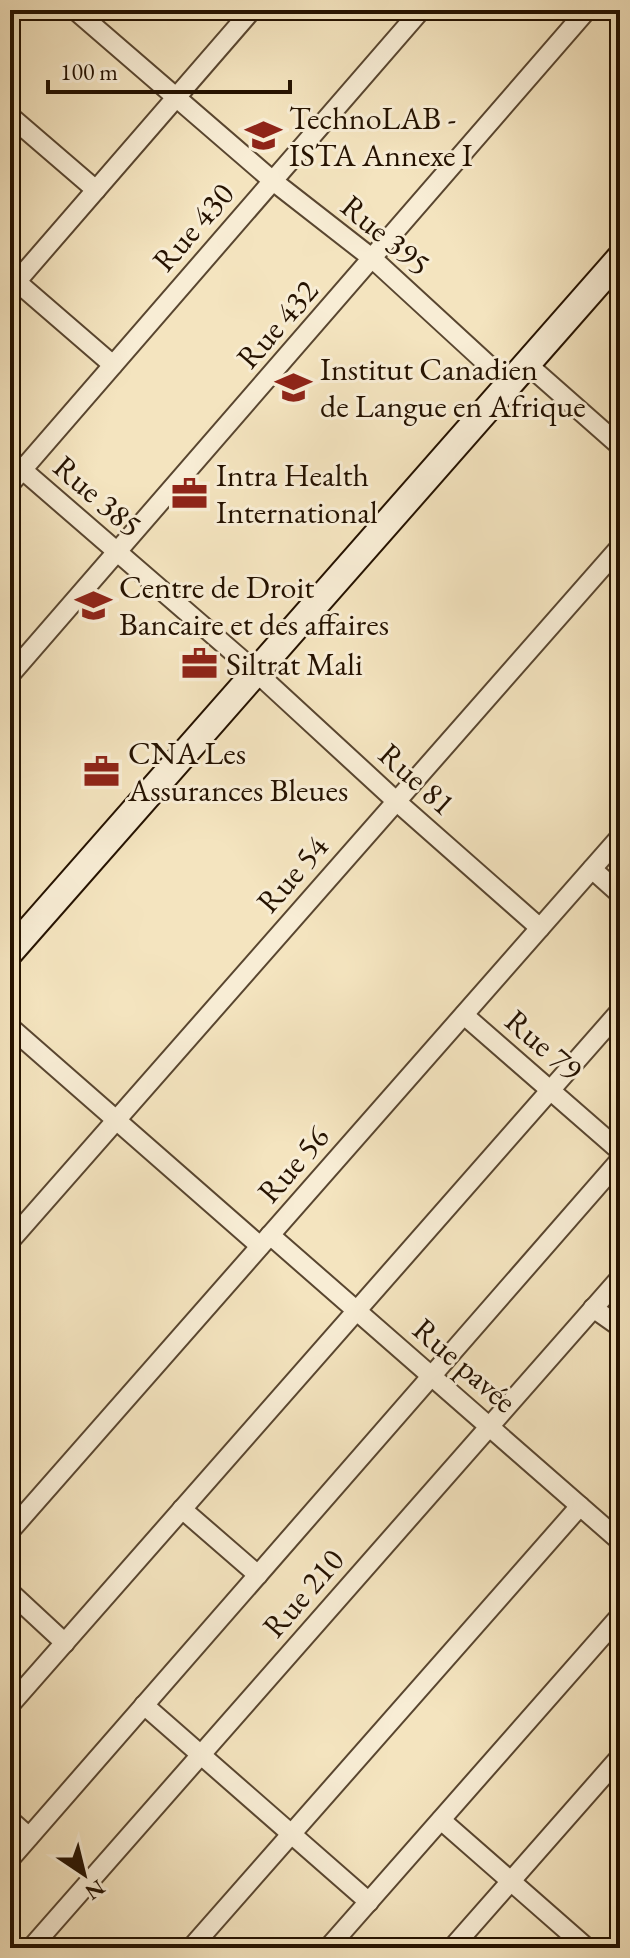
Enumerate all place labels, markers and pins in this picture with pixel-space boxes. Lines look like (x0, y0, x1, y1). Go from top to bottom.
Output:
place label: TechnoLAB - ISTA Annexe I (289, 97, 473, 176)
school or university icon: TechnoLAB - ISTA Annexe I (244, 117, 282, 155)
place label: Institut Canadien de Langue en Afrique (320, 348, 586, 427)
school or university icon: Institut Canadien de Langue en Afrique (275, 368, 313, 406)
place label: Intra Health International (216, 454, 378, 533)
office icon: Intra Health International (171, 474, 209, 512)
place label: Centre de Droit Bancaire et des affaires (119, 566, 389, 645)
school or university icon: Centre de Droit Bancaire et des affaires (74, 586, 112, 624)
place label: Siltrat Mali (226, 643, 363, 685)
office icon: Siltrat Mali (181, 645, 219, 683)
place label: CNA Les Assurances Bleues (127, 732, 348, 811)
office icon: CNA Les Assurances Bleues (83, 752, 121, 790)

